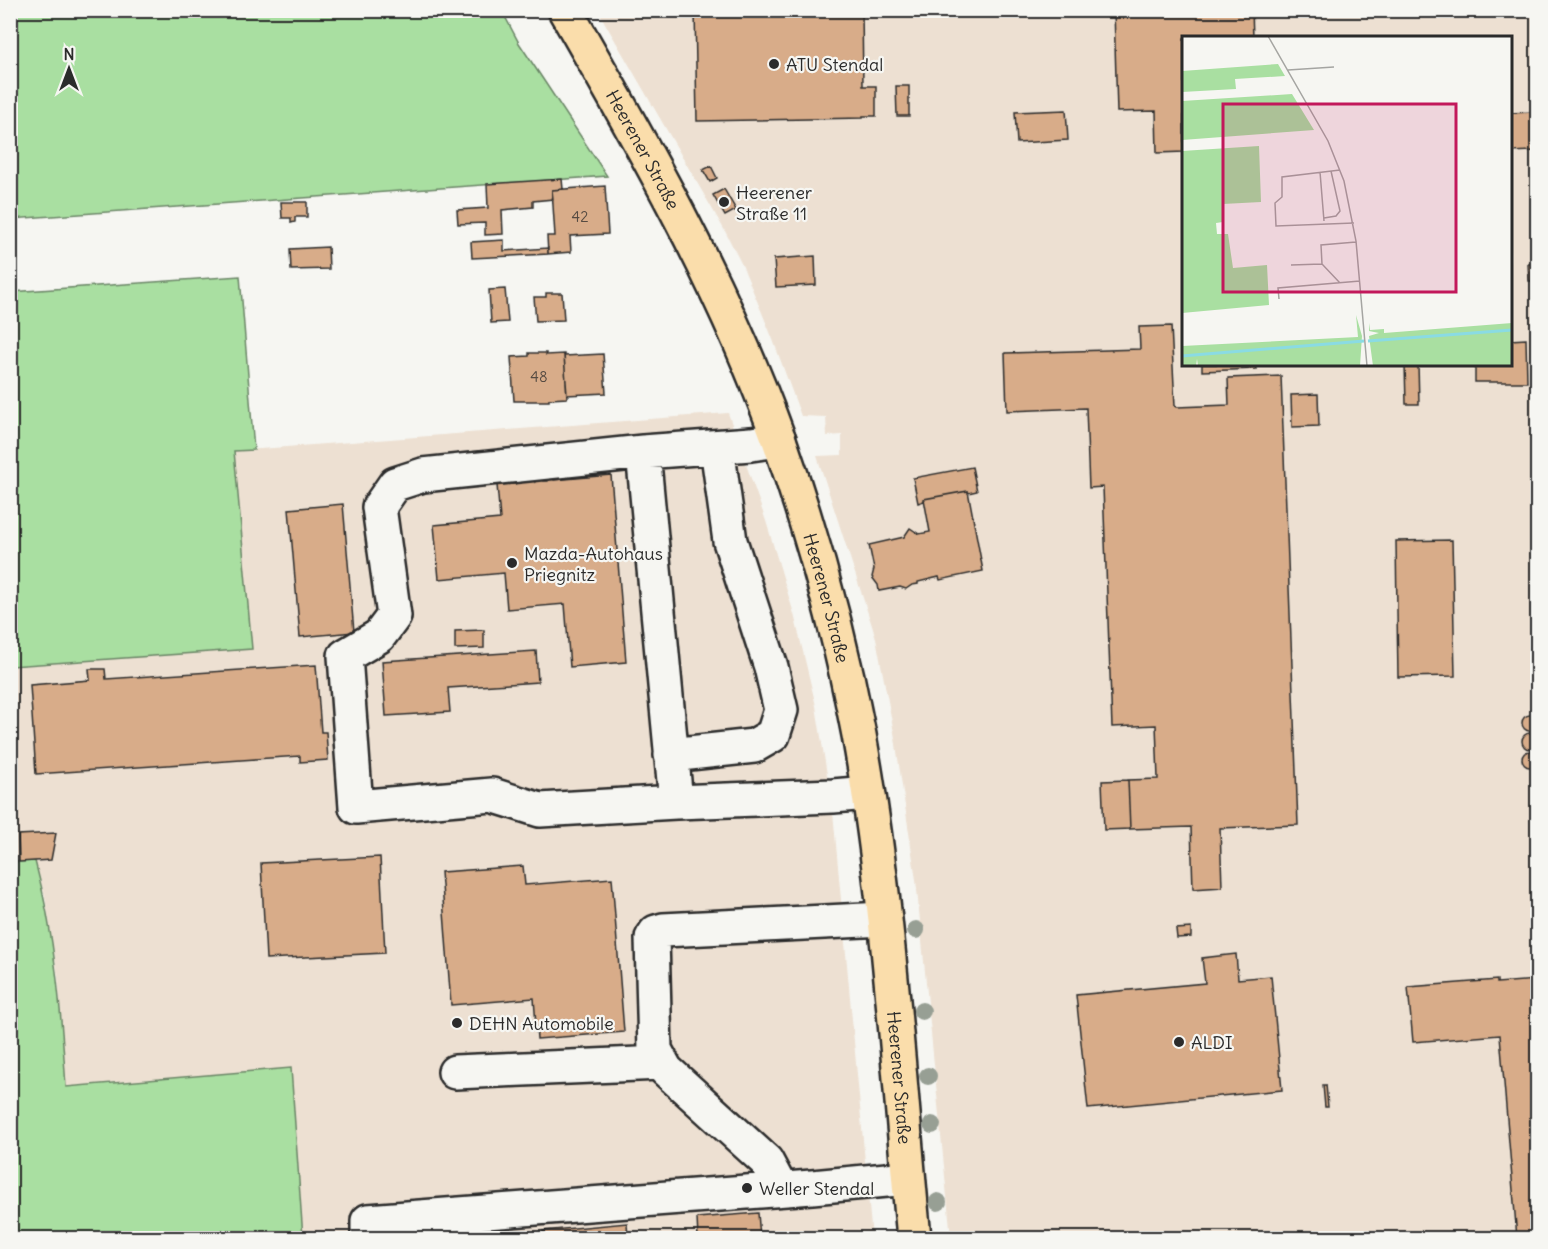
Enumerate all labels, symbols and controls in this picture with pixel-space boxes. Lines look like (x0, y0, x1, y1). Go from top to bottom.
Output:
inset map (1182, 36, 1512, 366)
north arrow (39, 39, 99, 99)
text: N (63, 44, 75, 64)
place label: ATU Stendal (786, 53, 883, 76)
marker: ATU Stendal (767, 57, 781, 71)
street label: Heerener Straße (601, 85, 685, 213)
place label: Heerener Straße 11 (736, 181, 813, 225)
marker: Heerener Straße 11 (717, 195, 731, 209)
house number: 42 (572, 207, 588, 226)
house number: 48 (530, 367, 548, 386)
street label: Heerener Straße (799, 530, 855, 665)
place label: Mazda-Autohaus Priegnitz (524, 542, 663, 586)
marker: Mazda-Autohaus Priegnitz (505, 556, 519, 570)
street label: Heerener Straße (883, 1010, 917, 1145)
place label: DEHN Automobile (469, 1012, 614, 1035)
marker: DEHN Automobile (450, 1016, 464, 1030)
place label: ALDI (1191, 1031, 1233, 1054)
marker: ALDI (1172, 1035, 1186, 1049)
place label: Weller Stendal (759, 1177, 874, 1200)
marker: Weller Stendal (740, 1181, 754, 1195)

